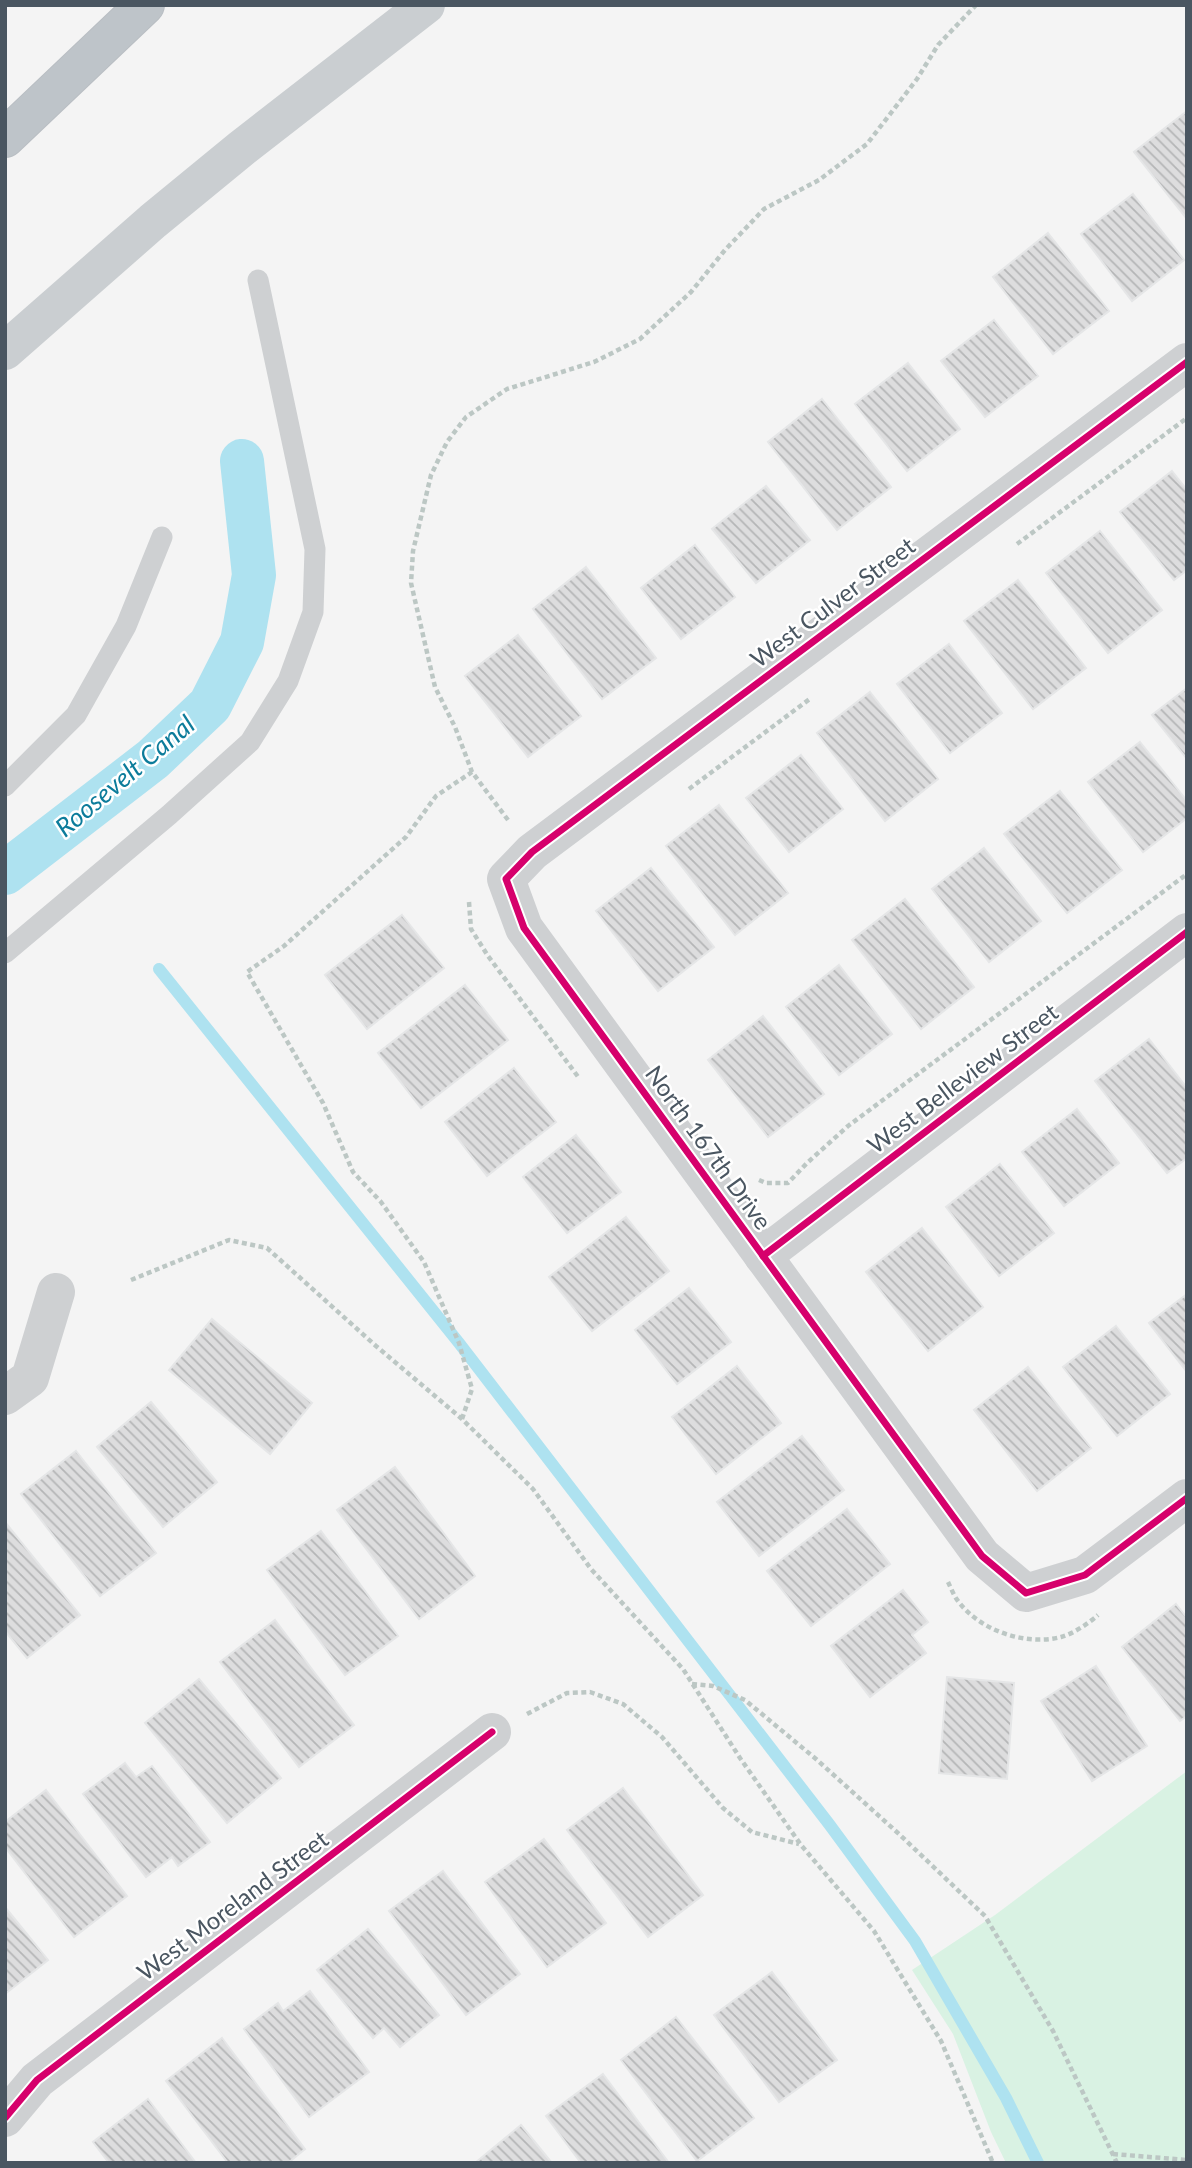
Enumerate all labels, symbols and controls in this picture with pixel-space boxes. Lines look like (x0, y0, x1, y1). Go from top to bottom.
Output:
street label: West Culver Street (744, 530, 920, 673)
water label: Roosevelt Canal (48, 708, 201, 843)
street label: West Belleview Street (861, 996, 1064, 1159)
street label: North 167th Drive (640, 1059, 778, 1235)
street label: West Moreland Street (131, 1823, 334, 1986)

